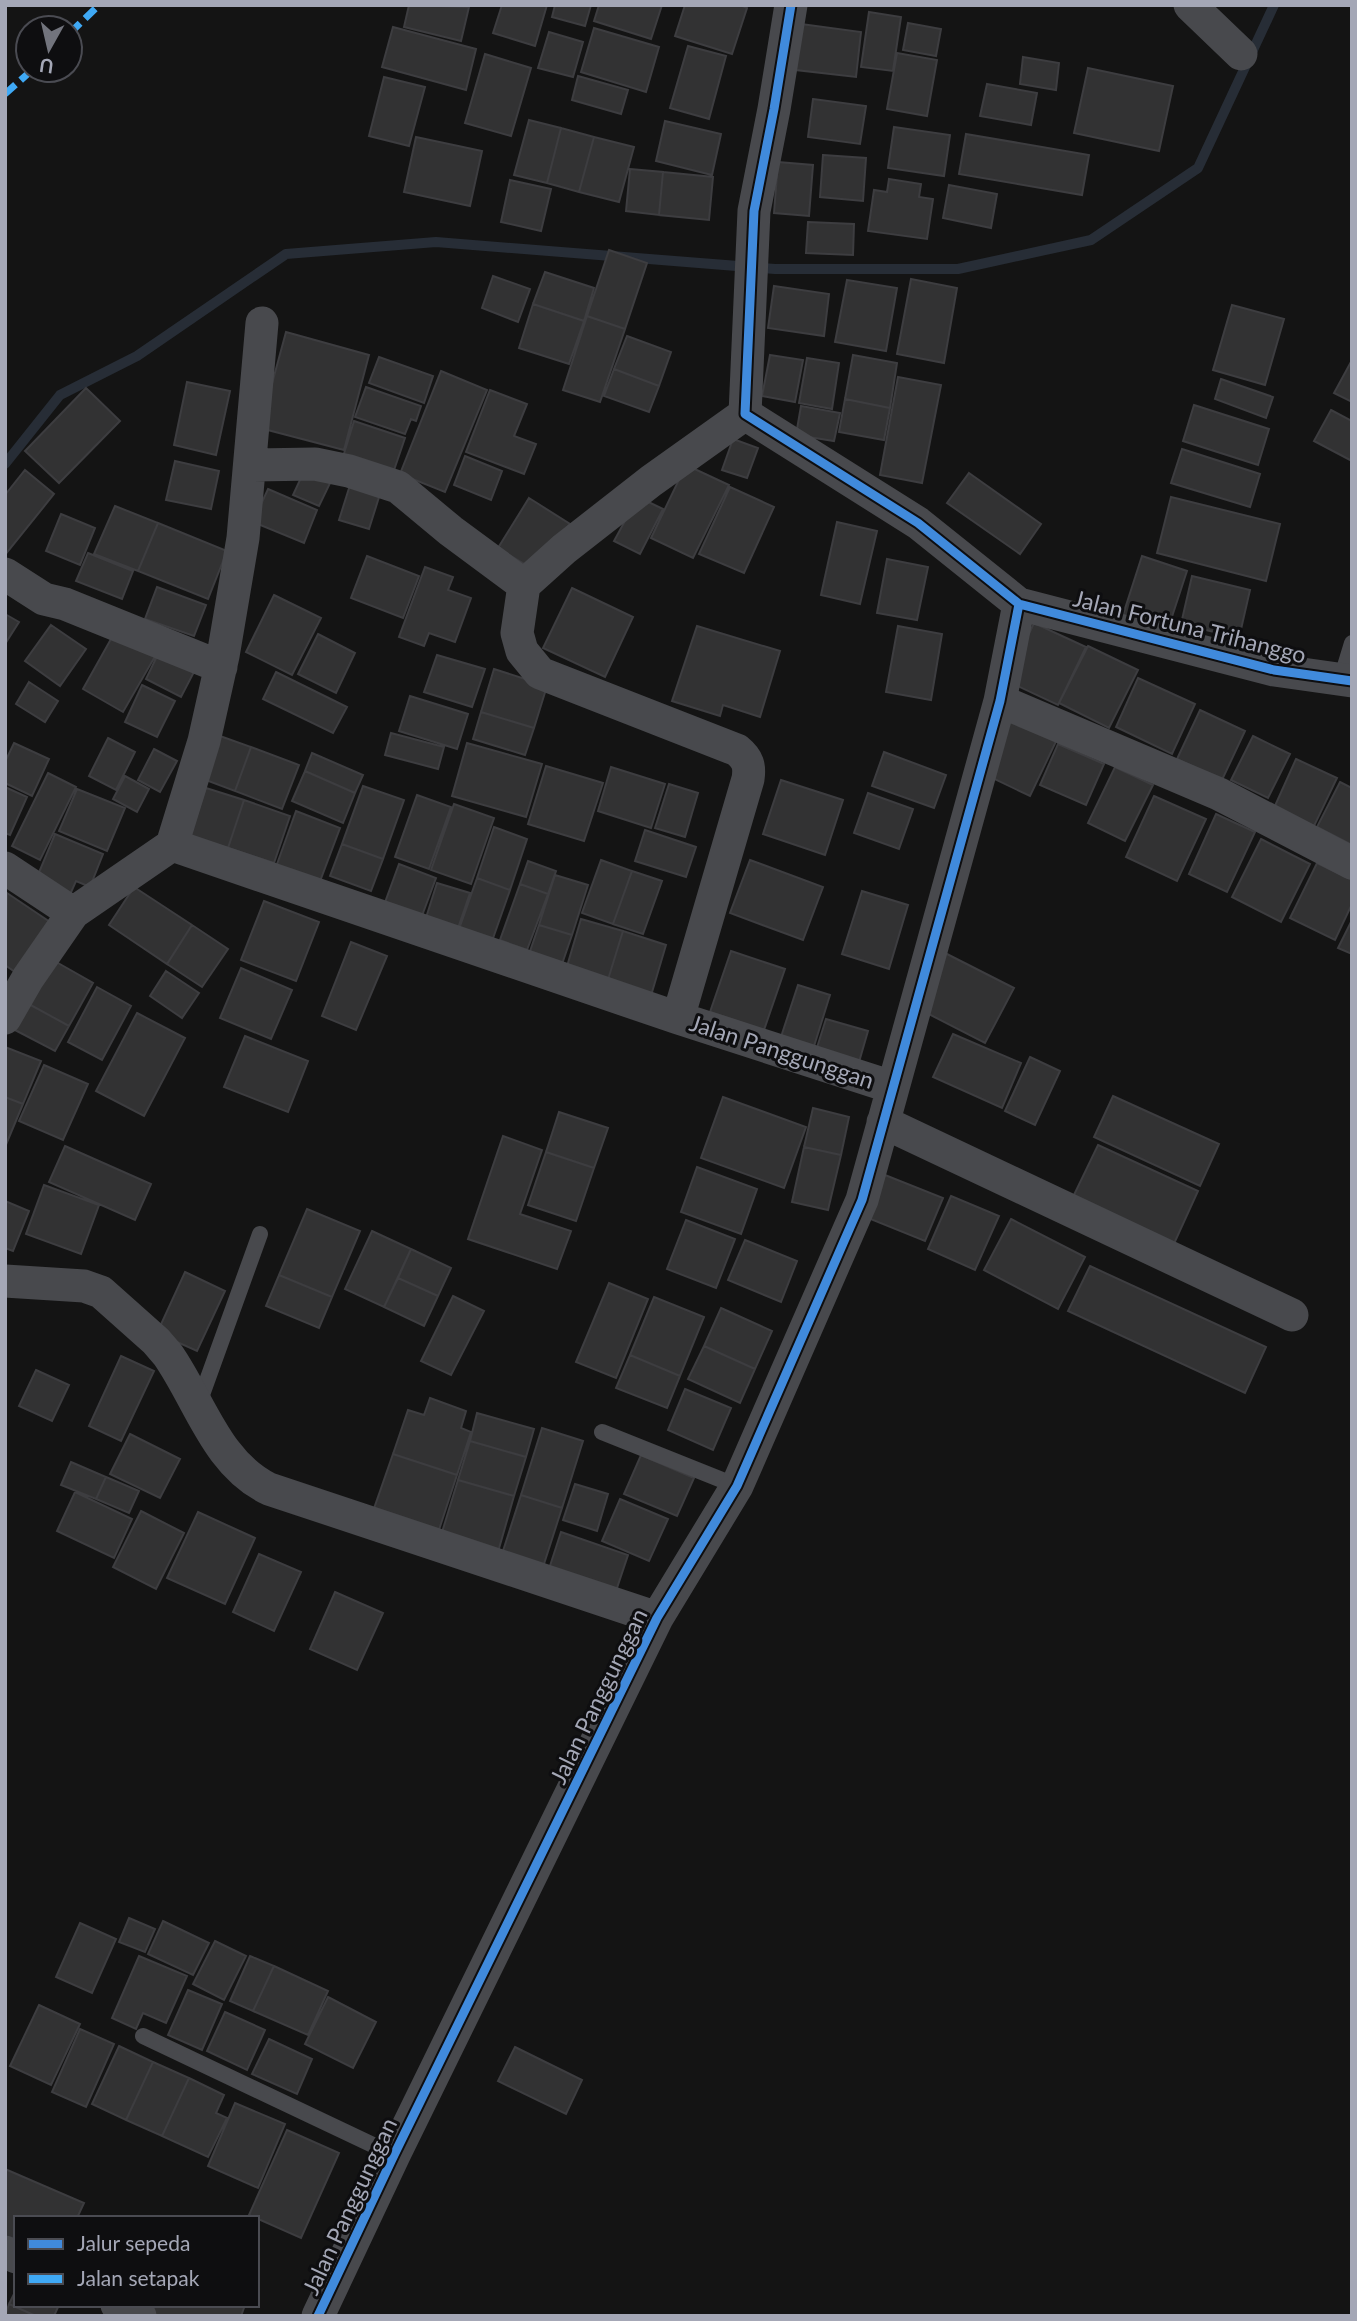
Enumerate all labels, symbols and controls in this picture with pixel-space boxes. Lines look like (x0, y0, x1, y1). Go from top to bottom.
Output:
north arrow (14, 14, 84, 84)
text: U (38, 54, 55, 79)
street label: Jalan Fortuna Trihanggo (1071, 584, 1309, 668)
street label: Jalan Panggunggan (687, 1008, 877, 1094)
street label: Jalan Panggunggan (543, 1604, 653, 1788)
street label: Jalan Panggunggan (296, 2113, 402, 2299)
legend (14, 2216, 259, 2307)
text: Jalur sepeda (77, 2230, 190, 2255)
text: Jalan setapak (77, 2265, 200, 2290)

